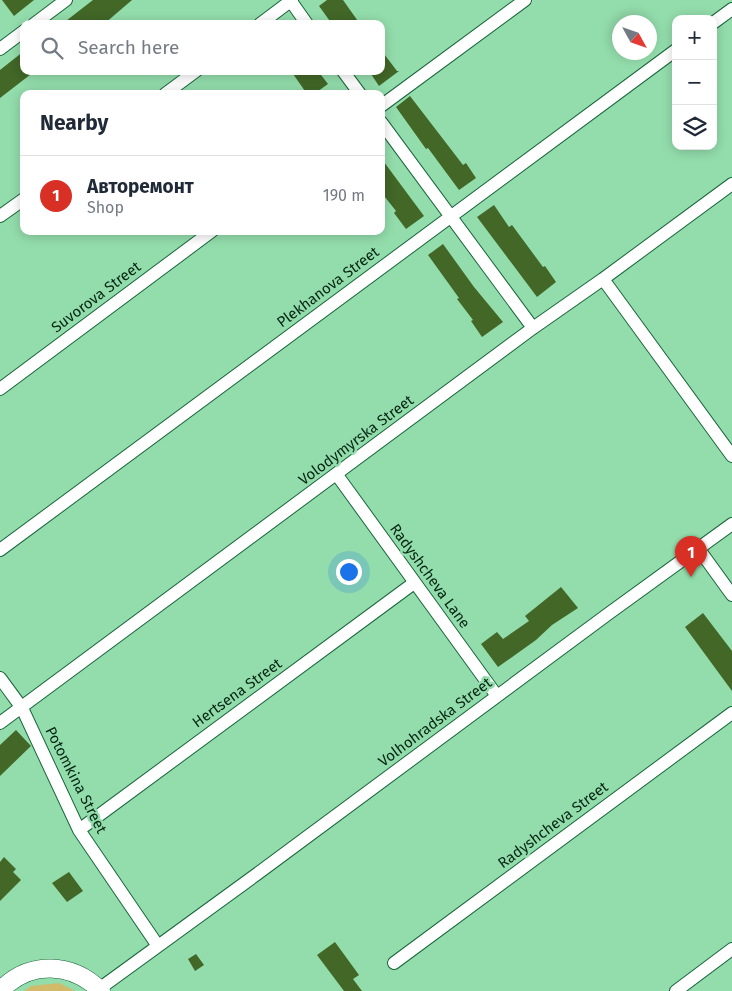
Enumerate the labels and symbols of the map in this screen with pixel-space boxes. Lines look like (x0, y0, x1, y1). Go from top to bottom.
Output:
north arrow (612, 15, 657, 60)
street label: Plekhanova Street (273, 242, 383, 331)
street label: Suvorova Street (48, 257, 145, 336)
street label: Volodymyrska Street (295, 391, 417, 489)
street label: Radyshcheva Lane (386, 520, 474, 632)
pin: 1 (675, 536, 707, 577)
your location (336, 559, 362, 585)
street label: Hertsena Street (189, 654, 286, 732)
street label: Volhohradska Street (375, 673, 496, 770)
street label: Potomkina Street (41, 724, 111, 837)
street label: Radyshcheva Street (494, 777, 612, 872)

